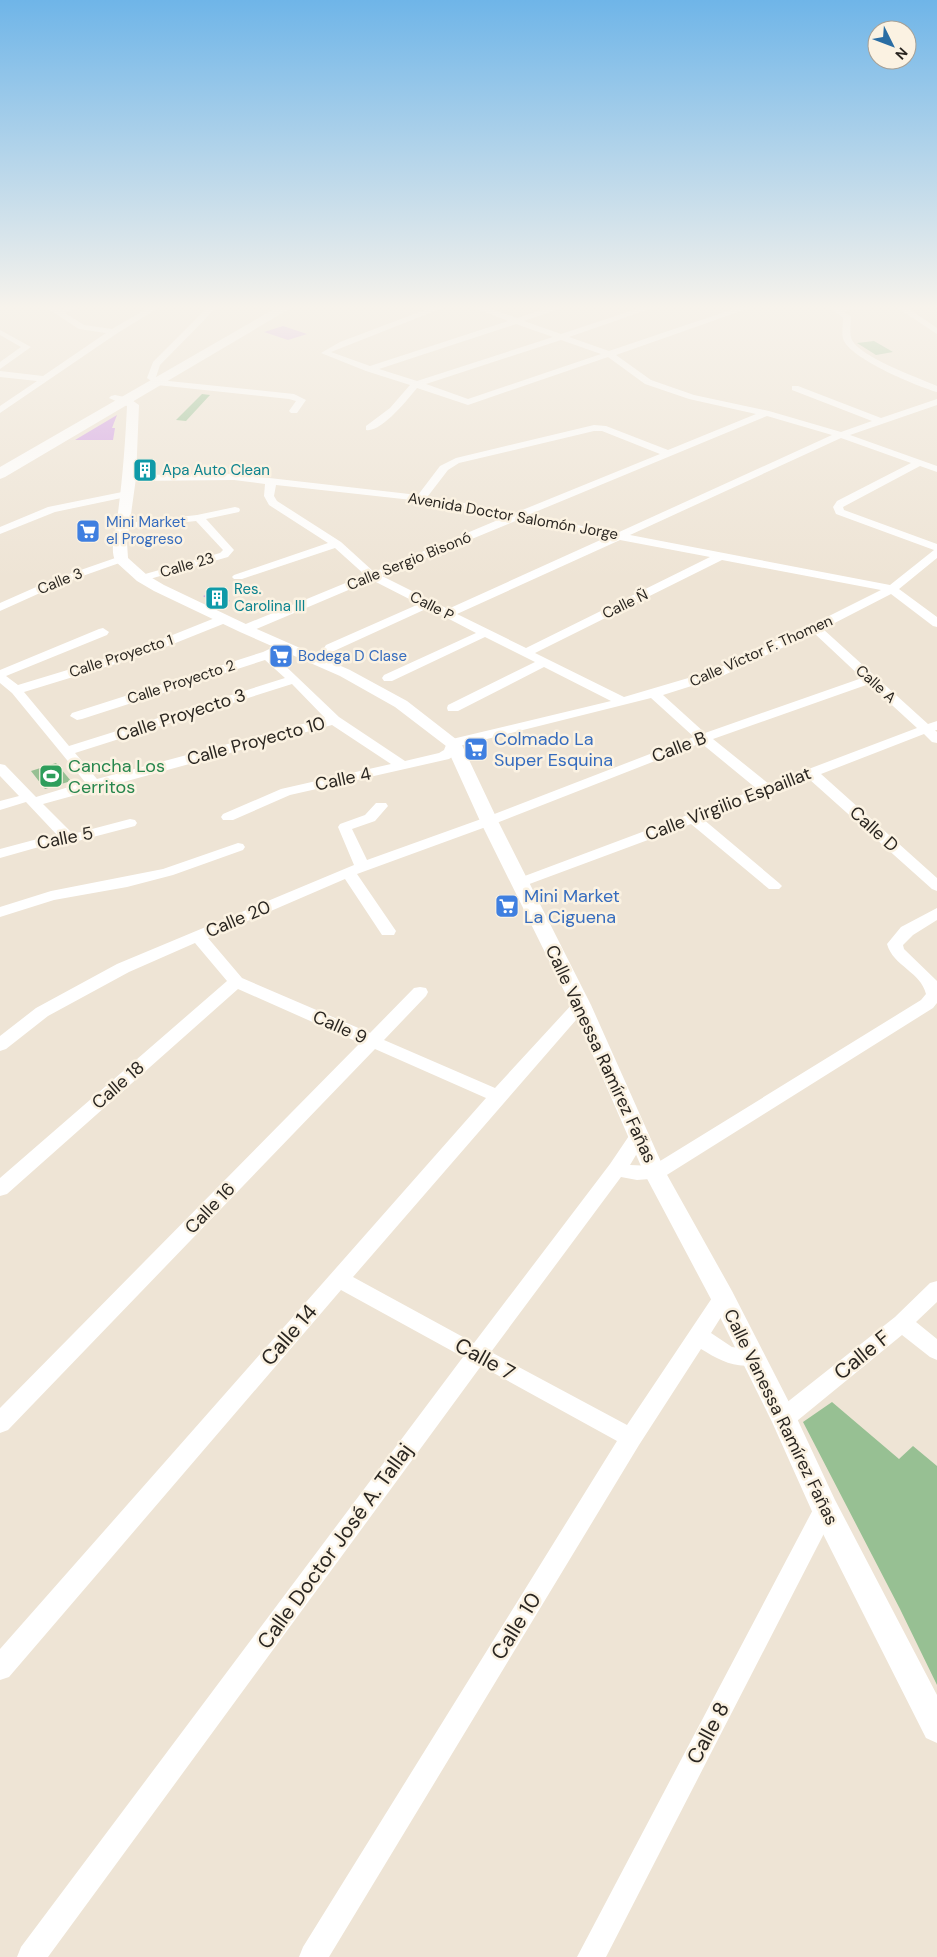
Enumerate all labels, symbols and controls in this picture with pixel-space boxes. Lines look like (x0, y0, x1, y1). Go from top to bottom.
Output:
north arrow (867, 20, 917, 70)
text: N (892, 44, 912, 64)
building icon: Apa Auto Clean (132, 457, 158, 483)
place label: Apa Auto Clean (162, 460, 270, 480)
street label: Avenida Doctor Salomón Jorge (406, 488, 620, 544)
place label: Mini Market el Progreso (106, 512, 186, 549)
supermarket icon: Mini Market el Progreso (75, 518, 101, 544)
street label: Calle Sergio Bisonó (344, 527, 474, 595)
street label: Calle 23 (158, 548, 216, 582)
street label: Calle 3 (34, 563, 86, 599)
place label: Res. Carolina III (234, 579, 305, 616)
street label: Calle Ñ (599, 584, 651, 624)
building icon: Res. Carolina III (204, 585, 230, 611)
street label: Calle P (407, 586, 458, 626)
street label: Calle Víctor F. Thomen (686, 610, 836, 692)
street label: Calle Proyecto 1 (66, 630, 176, 682)
supermarket icon: Bodega D Clase (268, 643, 294, 669)
place label: Bodega D Clase (298, 646, 407, 666)
street label: Calle Proyecto 2 (125, 655, 237, 709)
street label: Calle A (851, 660, 901, 708)
street label: Calle Proyecto 3 (113, 683, 249, 747)
street label: Calle Proyecto 10 (184, 711, 328, 771)
street label: Calle B (648, 726, 710, 768)
place label: Colmado La Super Esquina (494, 727, 613, 772)
supermarket icon: Colmado La Super Esquina (463, 736, 489, 762)
place label: Cancha Los Cerritos (68, 754, 165, 799)
street label: Calle 4 (313, 761, 373, 797)
street label: Calle Virgilio Espaillat (642, 761, 814, 847)
sports icon: Cancha Los Cerritos (38, 763, 64, 789)
street label: Calle D (844, 801, 904, 857)
street label: Calle 5 (35, 821, 95, 855)
place label: Mini Market La Ciguena (524, 884, 620, 929)
supermarket icon: Mini Market La Ciguena (494, 893, 520, 919)
street label: Calle 20 (202, 895, 274, 943)
street label: Calle Vanessa Ramírez Fañas (540, 941, 662, 1167)
street label: Calle 9 (309, 1004, 371, 1050)
street label: Calle 18 (87, 1056, 149, 1114)
street label: Calle 16 (180, 1177, 240, 1239)
street label: Calle 14 (255, 1298, 324, 1372)
street label: Calle Vanessa Ramírez Fañas (718, 1305, 844, 1529)
street label: Calle F (828, 1324, 896, 1386)
street label: Calle 7 (450, 1331, 520, 1387)
street label: Calle Doctor José A. Tallaj (251, 1437, 419, 1655)
street label: Calle 10 (484, 1587, 548, 1665)
street label: Calle 8 (680, 1697, 736, 1769)

